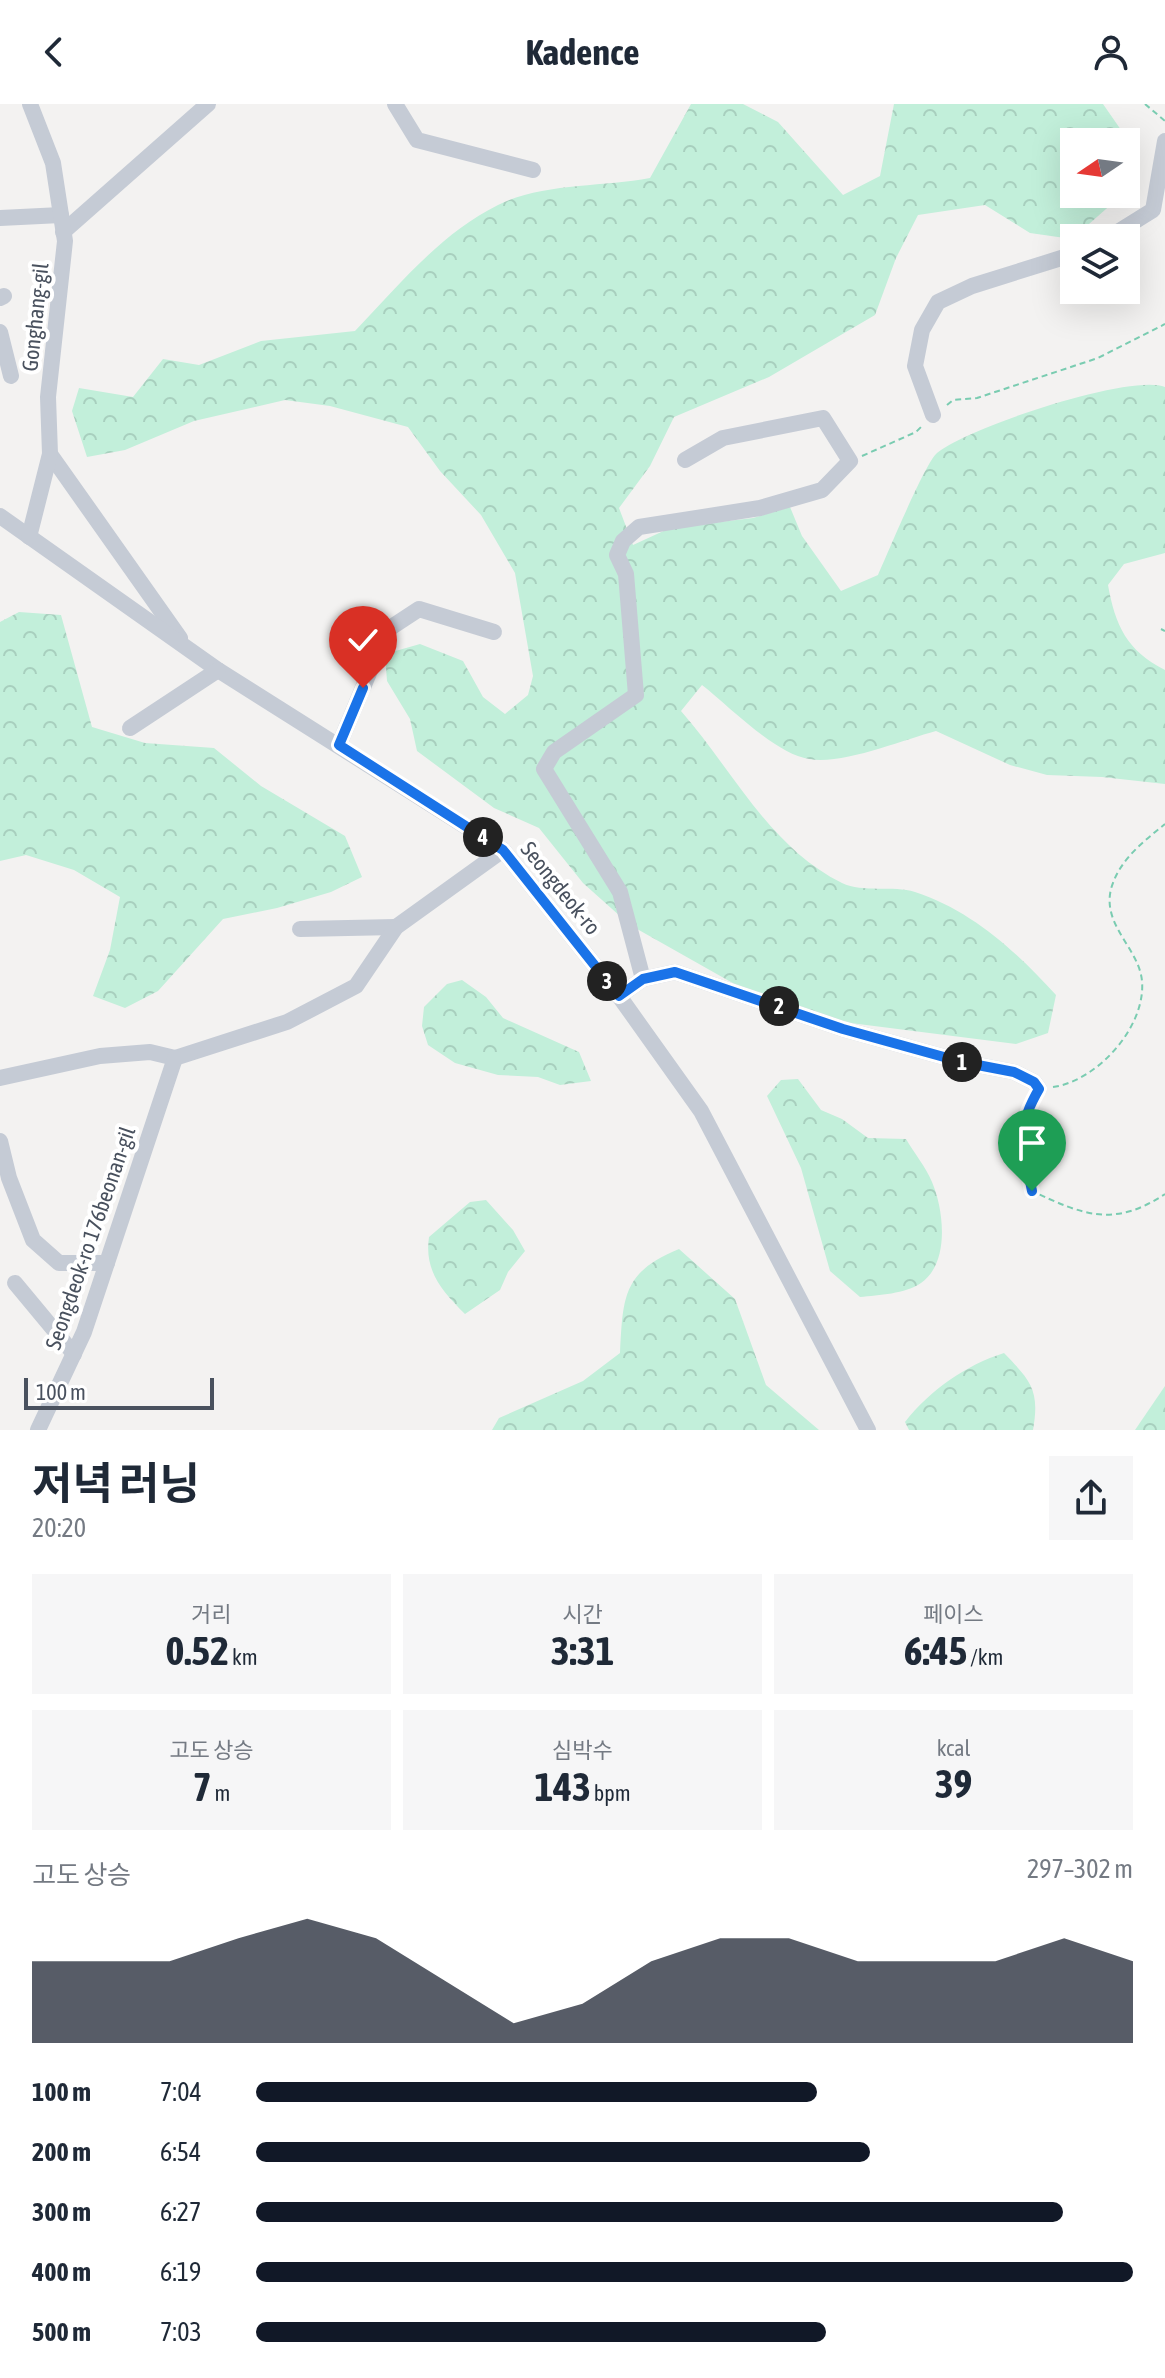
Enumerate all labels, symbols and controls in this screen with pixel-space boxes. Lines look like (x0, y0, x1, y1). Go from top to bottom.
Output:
icon: back (32, 30, 76, 74)
icon: person (1089, 30, 1133, 74)
text: Kadence (525, 31, 640, 73)
north arrow (1060, 128, 1140, 208)
map controls (1060, 128, 1140, 304)
button: layers (1060, 224, 1140, 304)
street label: Gonghang-gil (16, 261, 54, 373)
pin (329, 606, 397, 688)
icon: check (341, 618, 385, 662)
pin: 4 (463, 817, 503, 857)
text: 4 (478, 824, 488, 850)
street label: Seongdeok-ro (516, 836, 606, 940)
pin: 3 (587, 961, 627, 1001)
text: 3 (602, 968, 612, 994)
pin: 2 (759, 986, 799, 1026)
text: 2 (774, 993, 784, 1019)
pin: 1 (942, 1042, 982, 1082)
text: 1 (957, 1049, 967, 1075)
pin (998, 1109, 1066, 1191)
icon: arrive (1010, 1121, 1054, 1165)
street label: Seongdeok-ro 176beonan-gil (40, 1123, 140, 1353)
scale bar (24, 1374, 214, 1410)
text: 100 m (36, 1379, 86, 1405)
button: share (1049, 1456, 1133, 1540)
text: 저녁 러닝 (32, 1458, 200, 1508)
text: 20:20 (32, 1513, 86, 1543)
text: 거리 (191, 1601, 232, 1627)
text: 시간 (562, 1601, 603, 1627)
text: 페이스 (923, 1601, 984, 1627)
text: 0.52 (165, 1628, 229, 1673)
text: 3:31 (551, 1628, 614, 1673)
text: 6:45 (904, 1628, 967, 1673)
text: km (229, 1644, 258, 1670)
text: /km (967, 1644, 1003, 1670)
text: kcal (937, 1735, 970, 1761)
text: 고도 상승 (170, 1737, 253, 1763)
text: 심박수 (552, 1737, 613, 1763)
text: 39 (935, 1761, 972, 1806)
text: 7 (193, 1764, 211, 1809)
text: 143 (534, 1764, 591, 1809)
text: m (211, 1780, 230, 1806)
text: bpm (591, 1780, 631, 1806)
text: 297–302 m (1027, 1854, 1133, 1884)
text: 고도 상승 (32, 1860, 131, 1890)
text: 100 m (32, 2077, 91, 2107)
text: 7:04 (160, 2077, 202, 2107)
text: 200 m (32, 2137, 91, 2167)
text: 6:54 (160, 2137, 201, 2167)
text: 300 m (32, 2197, 91, 2227)
text: 6:27 (160, 2197, 201, 2227)
text: 400 m (32, 2257, 91, 2287)
text: 6:19 (160, 2257, 201, 2287)
text: 500 m (32, 2317, 91, 2347)
text: 7:03 (160, 2317, 202, 2347)

